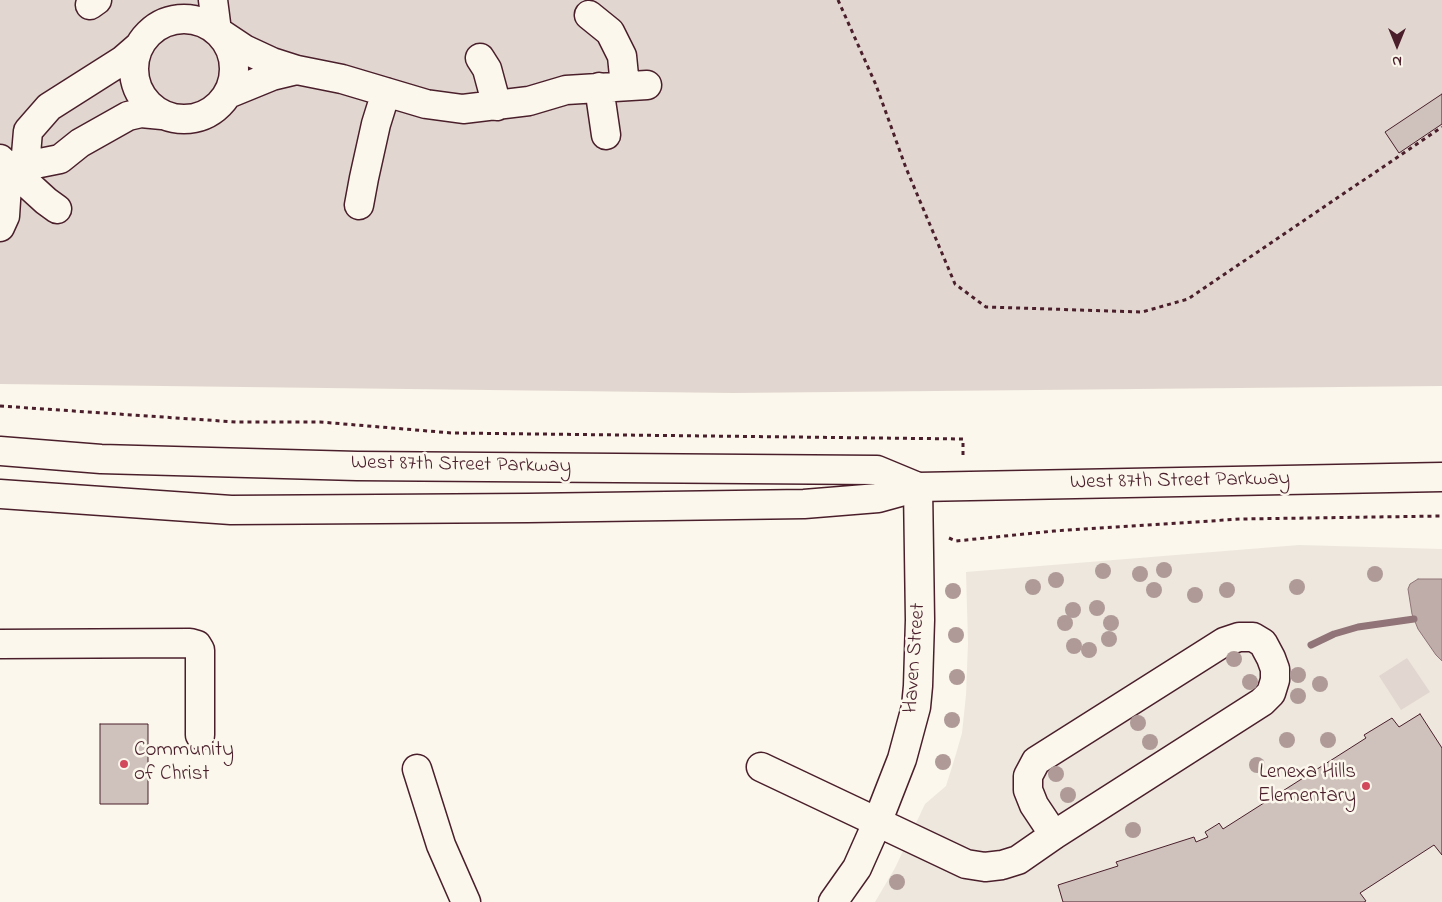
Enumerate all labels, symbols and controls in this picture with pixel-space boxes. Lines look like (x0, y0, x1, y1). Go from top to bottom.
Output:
north arrow (1372, 20, 1422, 70)
text: N (1392, 50, 1402, 71)
street label: West 87th Street Parkway (351, 451, 571, 481)
street label: West 87th Street Parkway (1070, 467, 1290, 497)
street label: Haven Street (900, 602, 932, 714)
place label: Community of Christ (134, 739, 234, 789)
marker: Community of Christ (118, 758, 130, 770)
place label: Lenexa Hills Elementary (1258, 761, 1356, 811)
marker: Lenexa Hills Elementary (1360, 780, 1372, 792)

